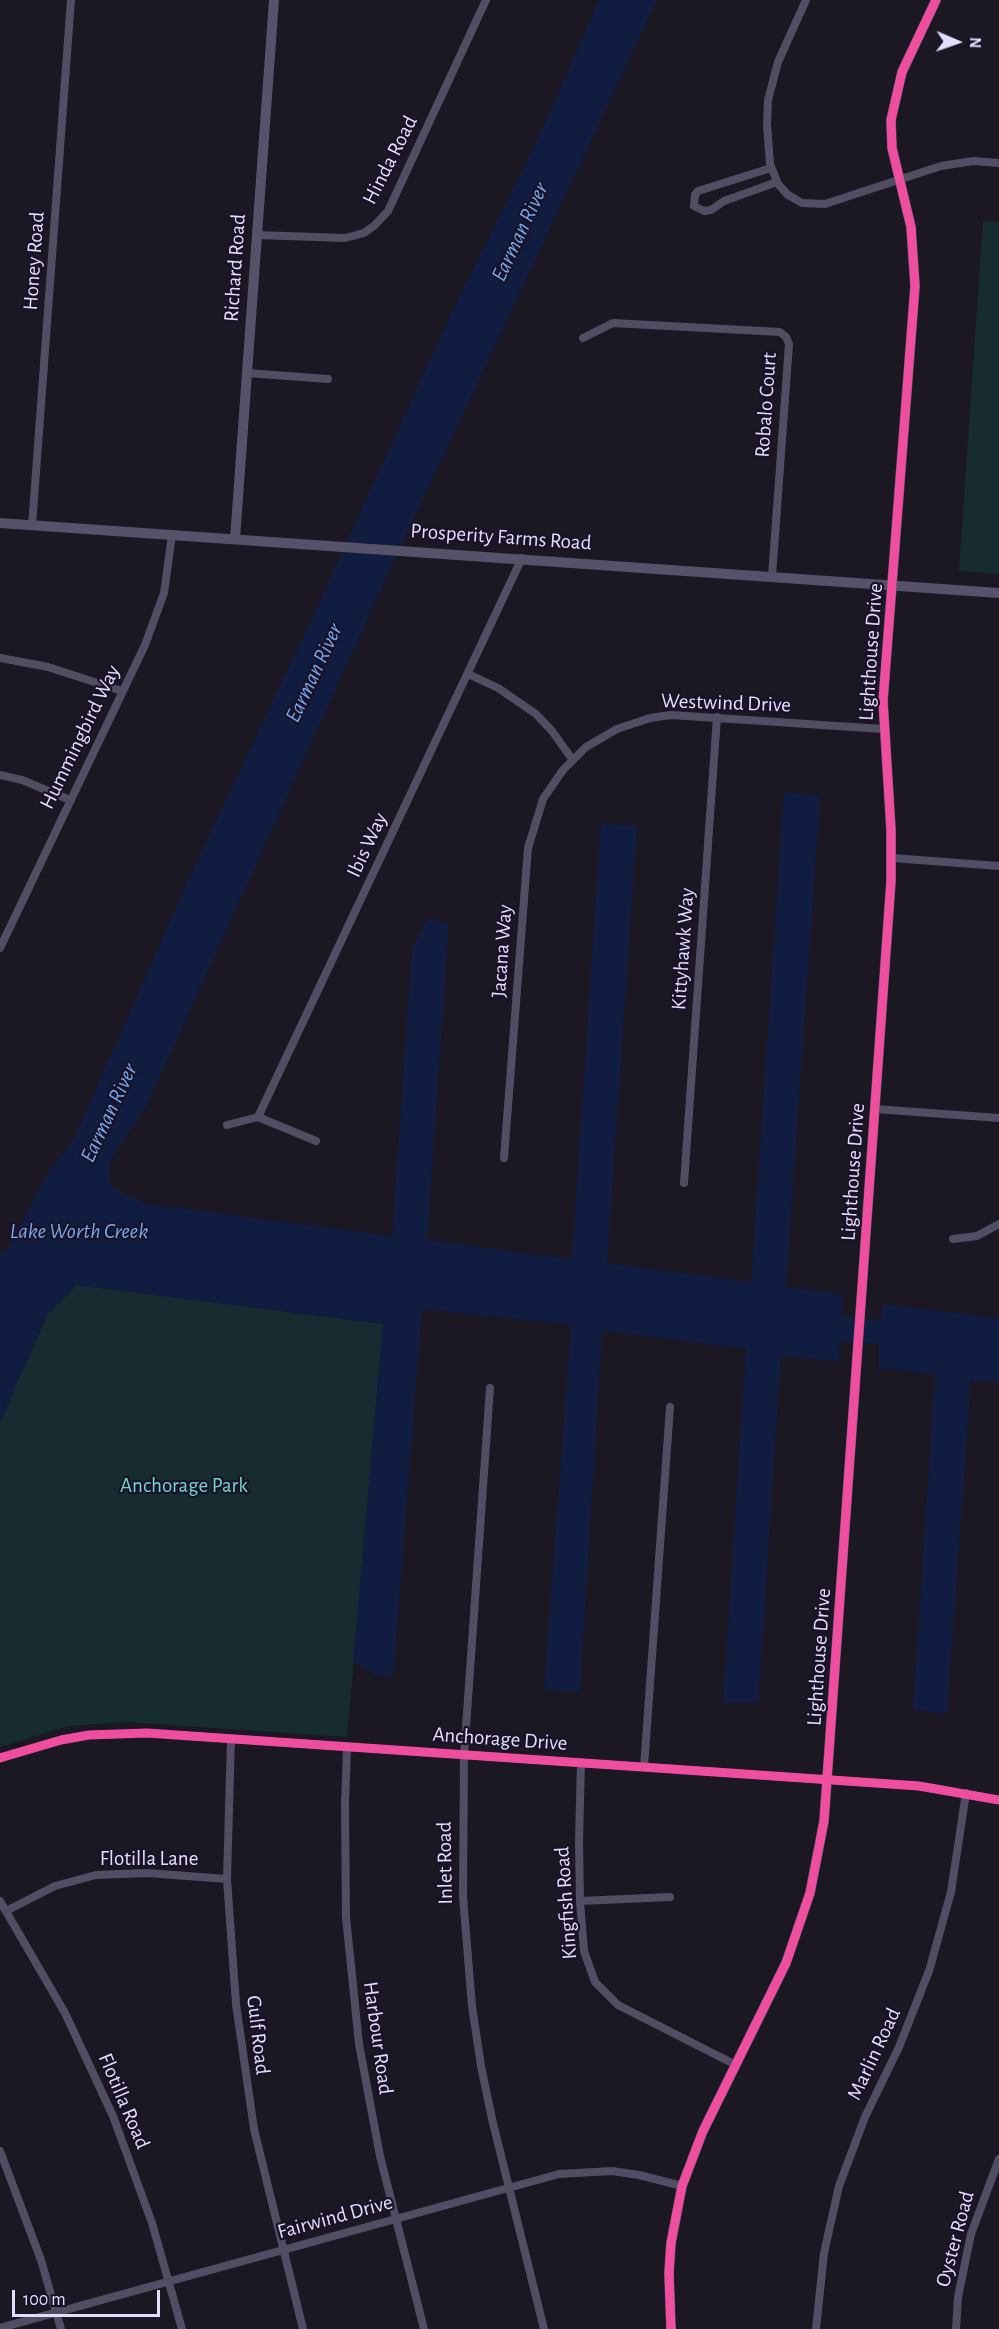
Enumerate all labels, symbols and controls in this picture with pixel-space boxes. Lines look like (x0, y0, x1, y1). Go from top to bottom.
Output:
north arrow (927, 12, 987, 72)
text: N (967, 37, 983, 48)
street label: Hinda Road (357, 111, 423, 209)
water label: Earman River (486, 178, 554, 286)
street label: Honey Road (18, 211, 50, 311)
street label: Richard Road (219, 213, 251, 323)
street label: Robalo Court (750, 352, 782, 458)
street label: Prosperity Farms Road (410, 518, 592, 556)
street label: Lighthouse Drive (854, 582, 888, 722)
water label: Earman River (280, 619, 348, 727)
street label: Hummingbird Way (34, 661, 126, 813)
street label: Westwind Drive (661, 688, 791, 718)
street label: Ibis Way (341, 809, 393, 881)
street label: Kittyhawk Way (666, 887, 700, 1011)
street label: Jacana Way (486, 904, 518, 998)
water label: Earman River (75, 1059, 143, 1167)
street label: Lighthouse Drive (836, 1102, 870, 1242)
water label: Lake Worth Creek (10, 1218, 148, 1244)
park label: Anchorage Park (120, 1473, 248, 1499)
street label: Lighthouse Drive (802, 1587, 836, 1727)
street label: Anchorage Drive (432, 1722, 568, 1756)
street label: Inlet Road (432, 1821, 458, 1905)
street label: Flotilla Lane (100, 1846, 198, 1872)
street label: Kingfish Road (549, 1846, 583, 1960)
street label: Harbour Road (358, 1980, 398, 2096)
street label: Gulf Road (241, 1994, 275, 2076)
street label: Marlin Road (842, 2004, 906, 2104)
street label: Flotilla Road (93, 2049, 155, 2153)
street label: Oyster Road (930, 2188, 980, 2290)
street label: Fairwind Drive (275, 2190, 395, 2244)
scale bar (15, 2278, 164, 2316)
text: 100 m (23, 2291, 66, 2309)

